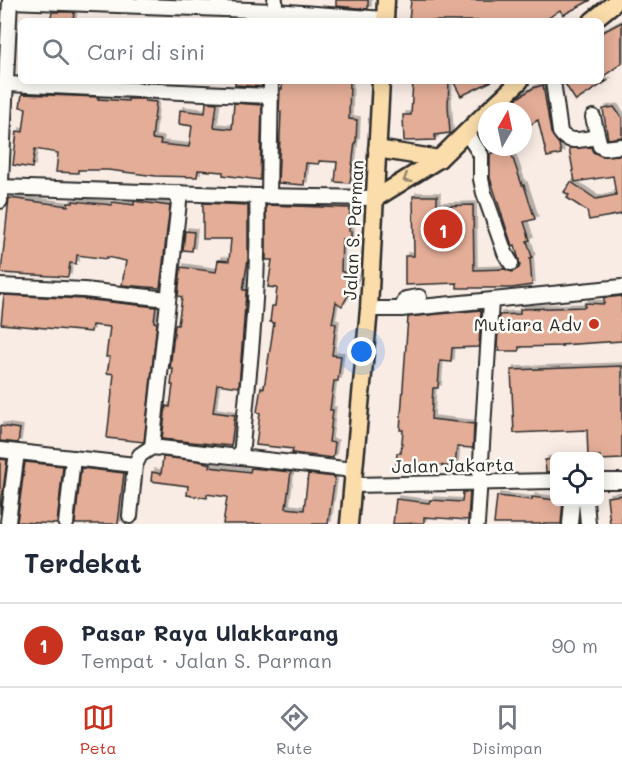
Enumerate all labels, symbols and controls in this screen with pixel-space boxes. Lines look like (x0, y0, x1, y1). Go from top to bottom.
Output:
search box (18, 18, 604, 84)
icon: search (39, 35, 72, 68)
text: Cari di sini (87, 37, 205, 66)
north arrow (478, 102, 532, 156)
street label: Jalan S. Parman (337, 159, 369, 301)
one-way arrow (403, 171, 413, 183)
pin: 1 (424, 206, 462, 252)
place label: Mutiara Adv (474, 312, 582, 336)
marker: Mutiara Adv (587, 317, 601, 331)
your location (347, 337, 376, 366)
street label: Jalan Jakarta (391, 452, 515, 478)
map controls (550, 452, 604, 506)
button: locate (550, 452, 604, 506)
text: Terdekat (24, 546, 142, 580)
text: Pasar Raya Ulakkarang (81, 618, 338, 647)
text: 1 (39, 632, 48, 658)
text: 90 m (552, 632, 598, 658)
text: Tempat · Jalan S. Parman (81, 647, 332, 673)
tab: Peta (80, 701, 117, 758)
tab: Rute (276, 701, 312, 758)
tab: Disimpan (472, 701, 542, 758)

